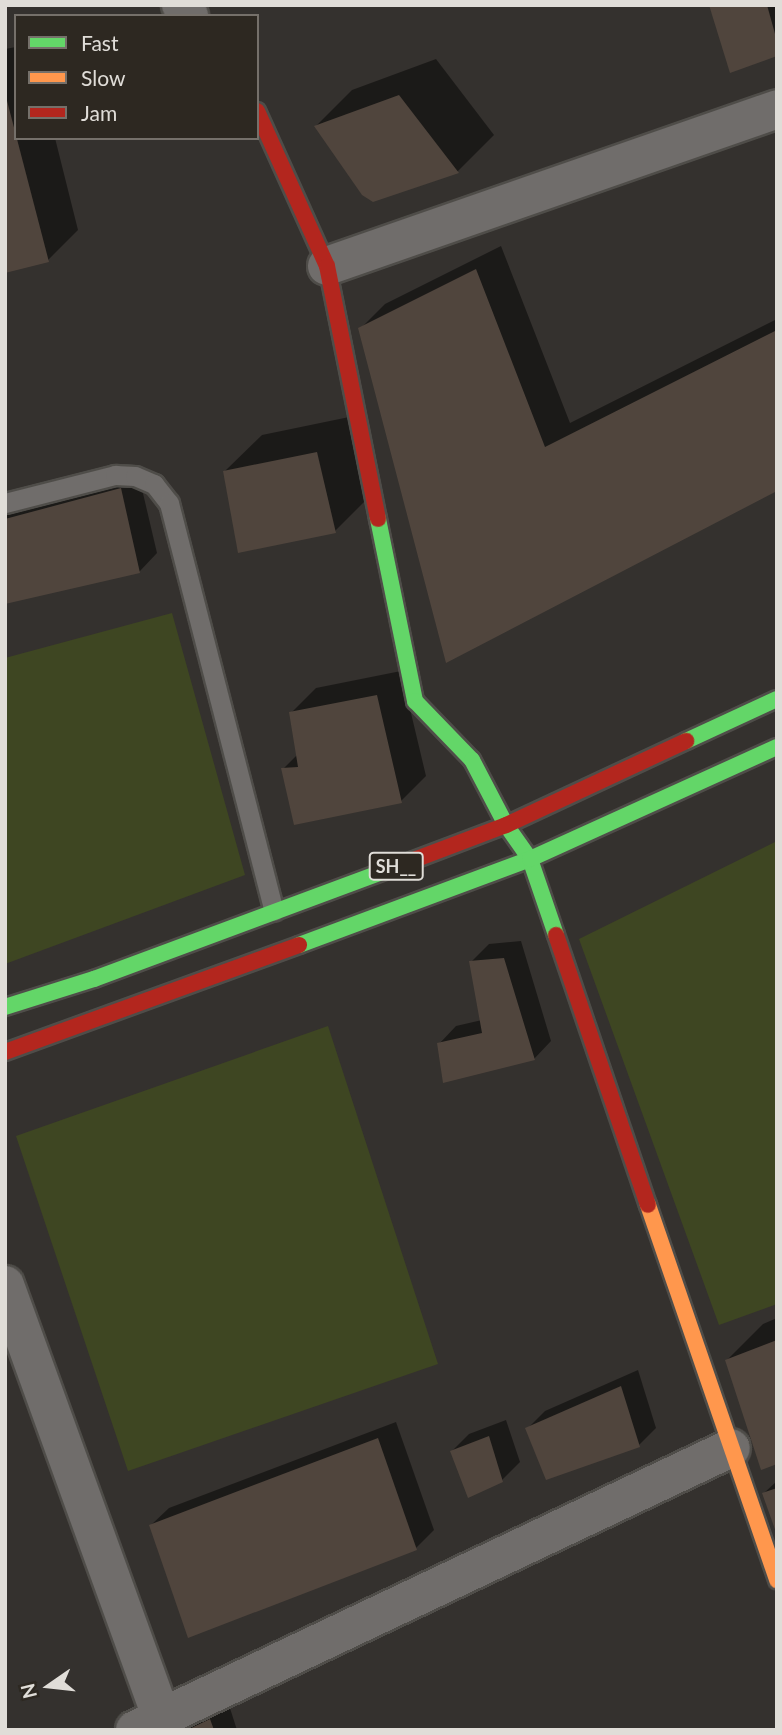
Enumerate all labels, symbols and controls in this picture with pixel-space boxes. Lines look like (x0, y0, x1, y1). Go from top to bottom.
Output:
legend (14, 14, 259, 140)
text: Fast (81, 30, 118, 55)
text: Slow (81, 65, 125, 90)
text: Jam (81, 100, 117, 125)
road number: SH__ (368, 852, 424, 880)
north arrow (14, 1651, 84, 1721)
text: N (15, 1681, 41, 1701)

